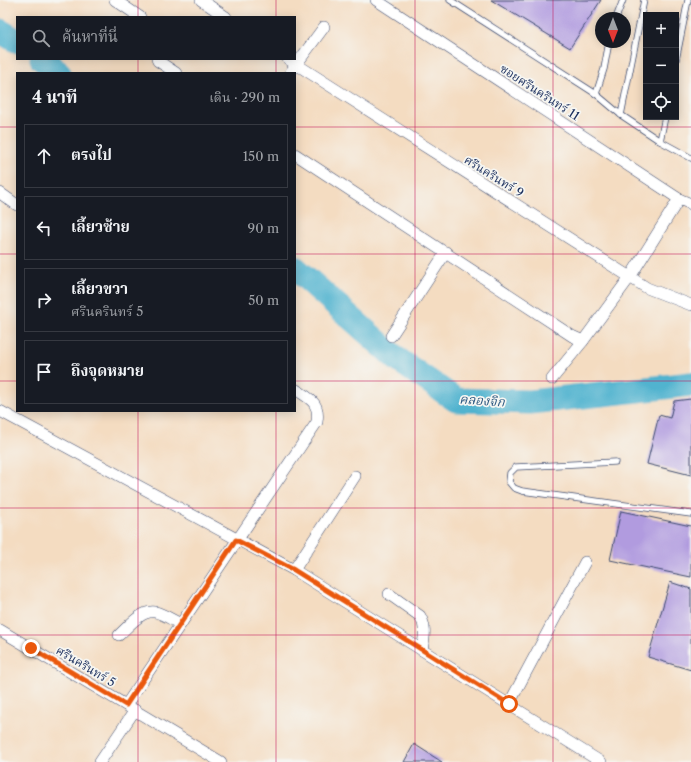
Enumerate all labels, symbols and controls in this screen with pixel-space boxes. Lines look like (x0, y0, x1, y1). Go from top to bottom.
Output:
north arrow (595, 12, 631, 48)
map controls (643, 12, 679, 120)
button: + (643, 12, 679, 48)
search box (16, 16, 296, 60)
icon: search (30, 27, 52, 49)
text: ค้นหาที่นี่ (62, 27, 118, 46)
button: − (643, 48, 679, 84)
street label: ซอยศรีนครินทร์ 11 (497, 61, 583, 123)
button: locate (643, 84, 679, 120)
text: 4 นาที (32, 87, 77, 107)
text: เดิน · 290 m (209, 89, 280, 105)
icon: ahead (33, 145, 55, 167)
text: ตรงไป (71, 145, 112, 164)
text: 150 m (243, 148, 279, 164)
street label: ศรีนครินทร์ 9 (462, 152, 526, 200)
icon: left (33, 217, 55, 239)
text: เลี้ยวซ้าย (71, 217, 130, 236)
text: 90 m (248, 220, 279, 236)
text: เลี้ยวขวา (71, 279, 128, 298)
icon: right (33, 289, 55, 311)
text: 50 m (248, 292, 279, 308)
text: ศรีนครินทร์ 5 (71, 303, 143, 319)
icon: arrive (33, 361, 55, 383)
text: ถึงจุดหมาย (71, 361, 144, 380)
water label: คลองจิก (459, 390, 506, 410)
route end (22, 639, 40, 657)
street label: ศรีนครินทร์ 5 (54, 642, 118, 690)
route start (500, 695, 518, 713)

